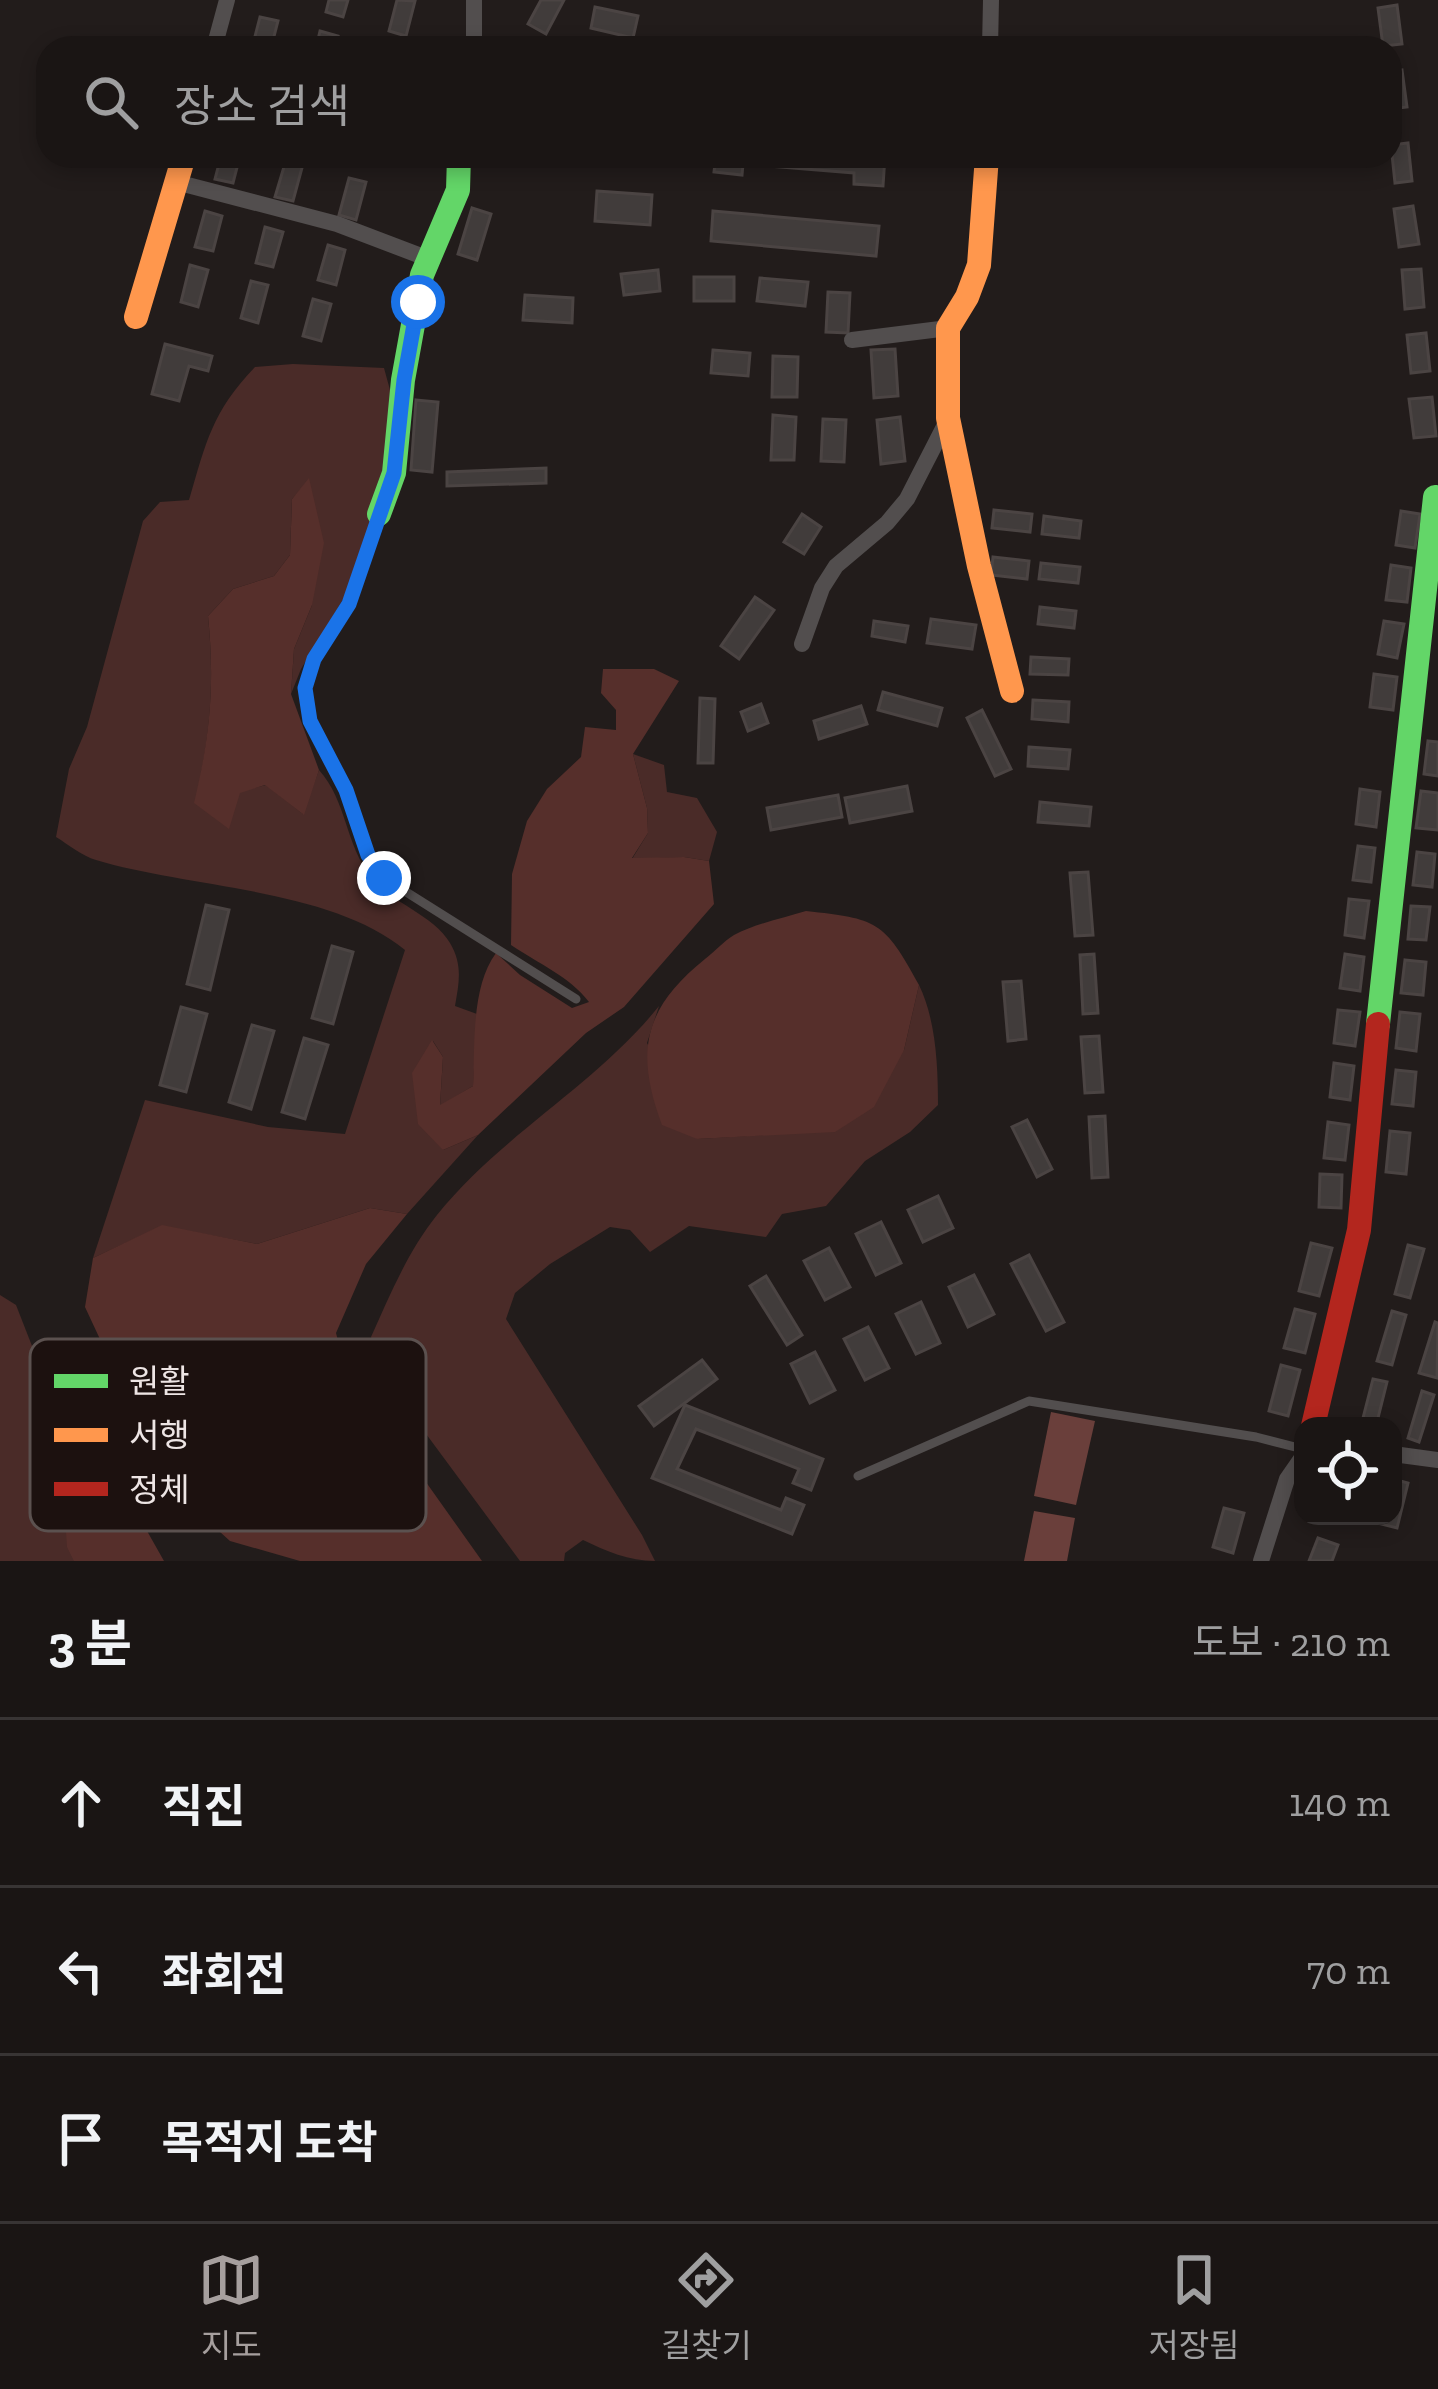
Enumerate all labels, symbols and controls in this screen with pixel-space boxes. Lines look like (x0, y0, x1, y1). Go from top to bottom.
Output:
search box (36, 36, 1402, 168)
icon: search (78, 69, 144, 135)
text: 장소 검색 (174, 80, 350, 134)
route start (391, 275, 445, 329)
route end (357, 851, 411, 905)
legend (30, 1339, 426, 1531)
text: 원활 (129, 1362, 190, 1401)
text: 서행 (129, 1416, 190, 1455)
map controls (1294, 1417, 1402, 1525)
button: locate (1294, 1417, 1402, 1525)
text: 정체 (129, 1470, 190, 1509)
text: 3 분 (48, 1613, 132, 1674)
text: 도보 · 210 m (1192, 1619, 1390, 1666)
icon: ahead (48, 1770, 114, 1836)
text: 140 m (1289, 1779, 1390, 1826)
text: 직진 (162, 1780, 245, 1834)
icon: left (48, 1938, 114, 2004)
text: 70 m (1307, 1947, 1390, 1994)
text: 좌회전 (162, 1948, 286, 2002)
icon: arrive (48, 2106, 114, 2172)
text: 목적지 도착 (162, 2116, 377, 2170)
tab: 지도 (198, 2247, 264, 2367)
tab: 길찾기 (661, 2247, 752, 2367)
tab: 저장됨 (1149, 2247, 1240, 2367)

